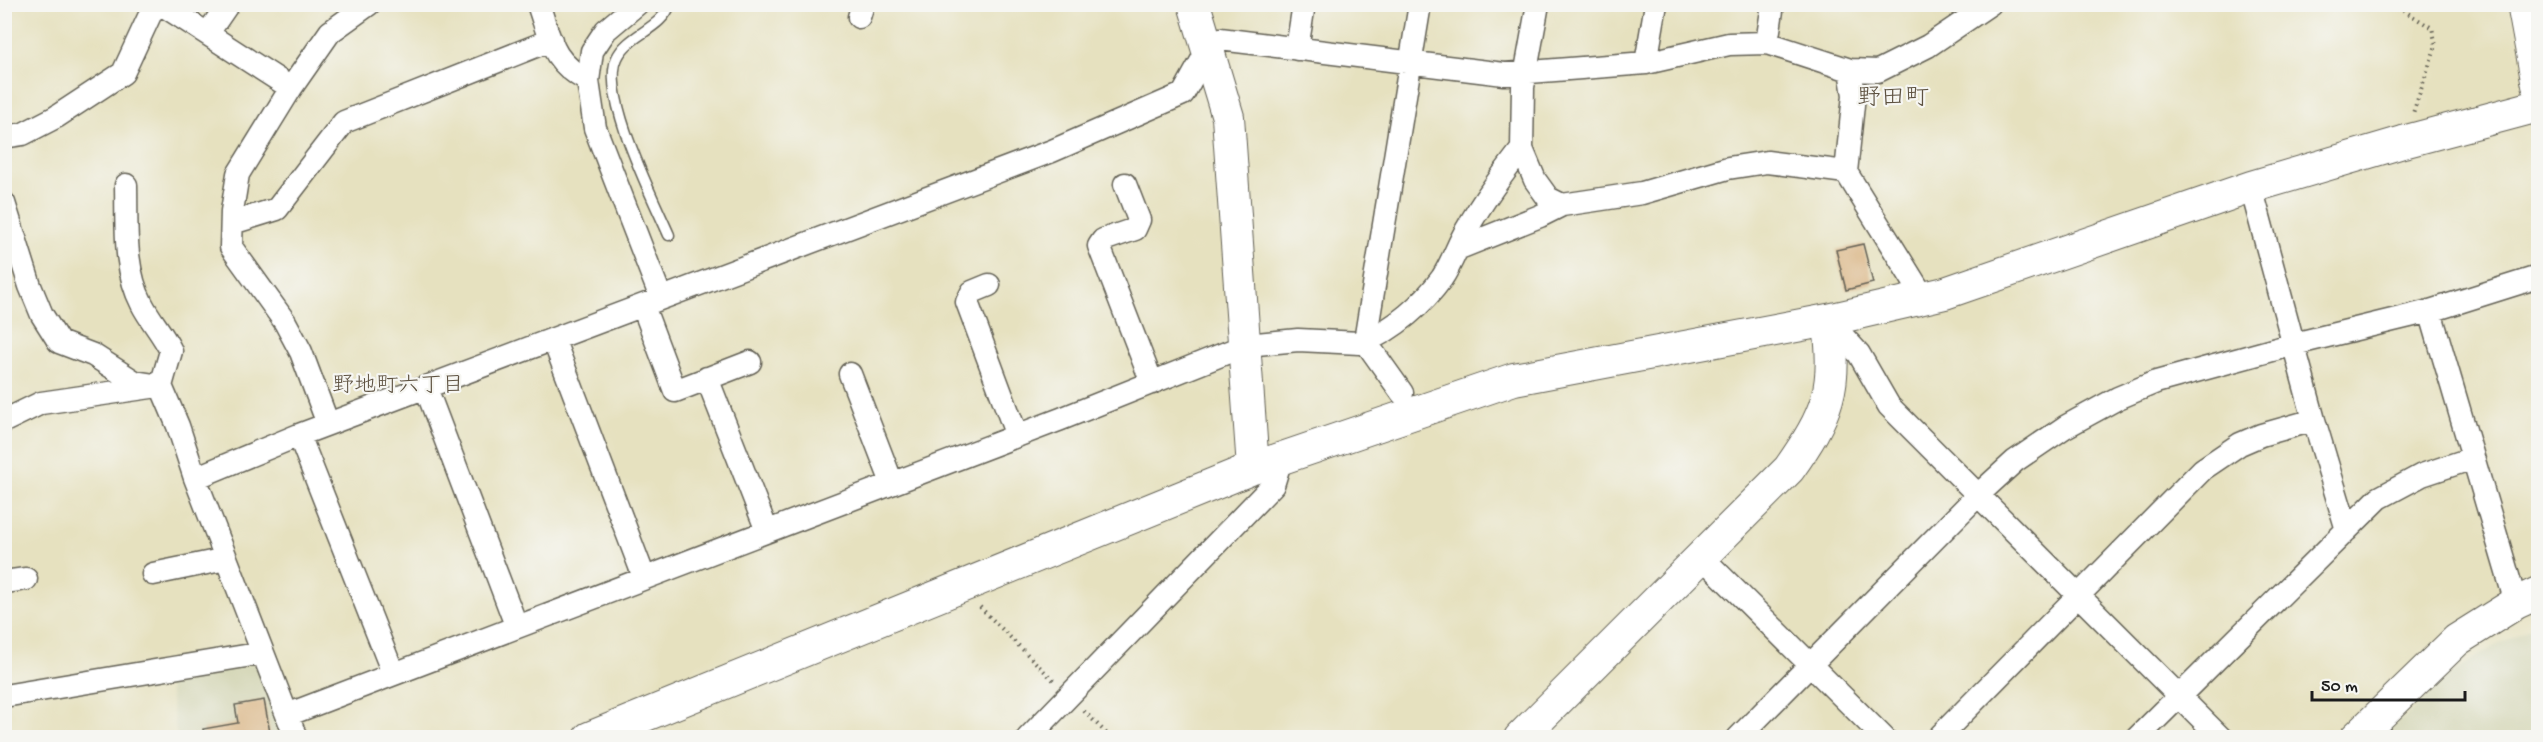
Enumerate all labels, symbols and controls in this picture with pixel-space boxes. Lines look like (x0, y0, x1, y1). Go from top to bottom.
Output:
district label: 野田町 (1857, 85, 1929, 114)
district label: 野地町六丁目 (332, 373, 464, 400)
scale bar (2312, 664, 2465, 702)
text: 50 m (2321, 677, 2358, 698)

